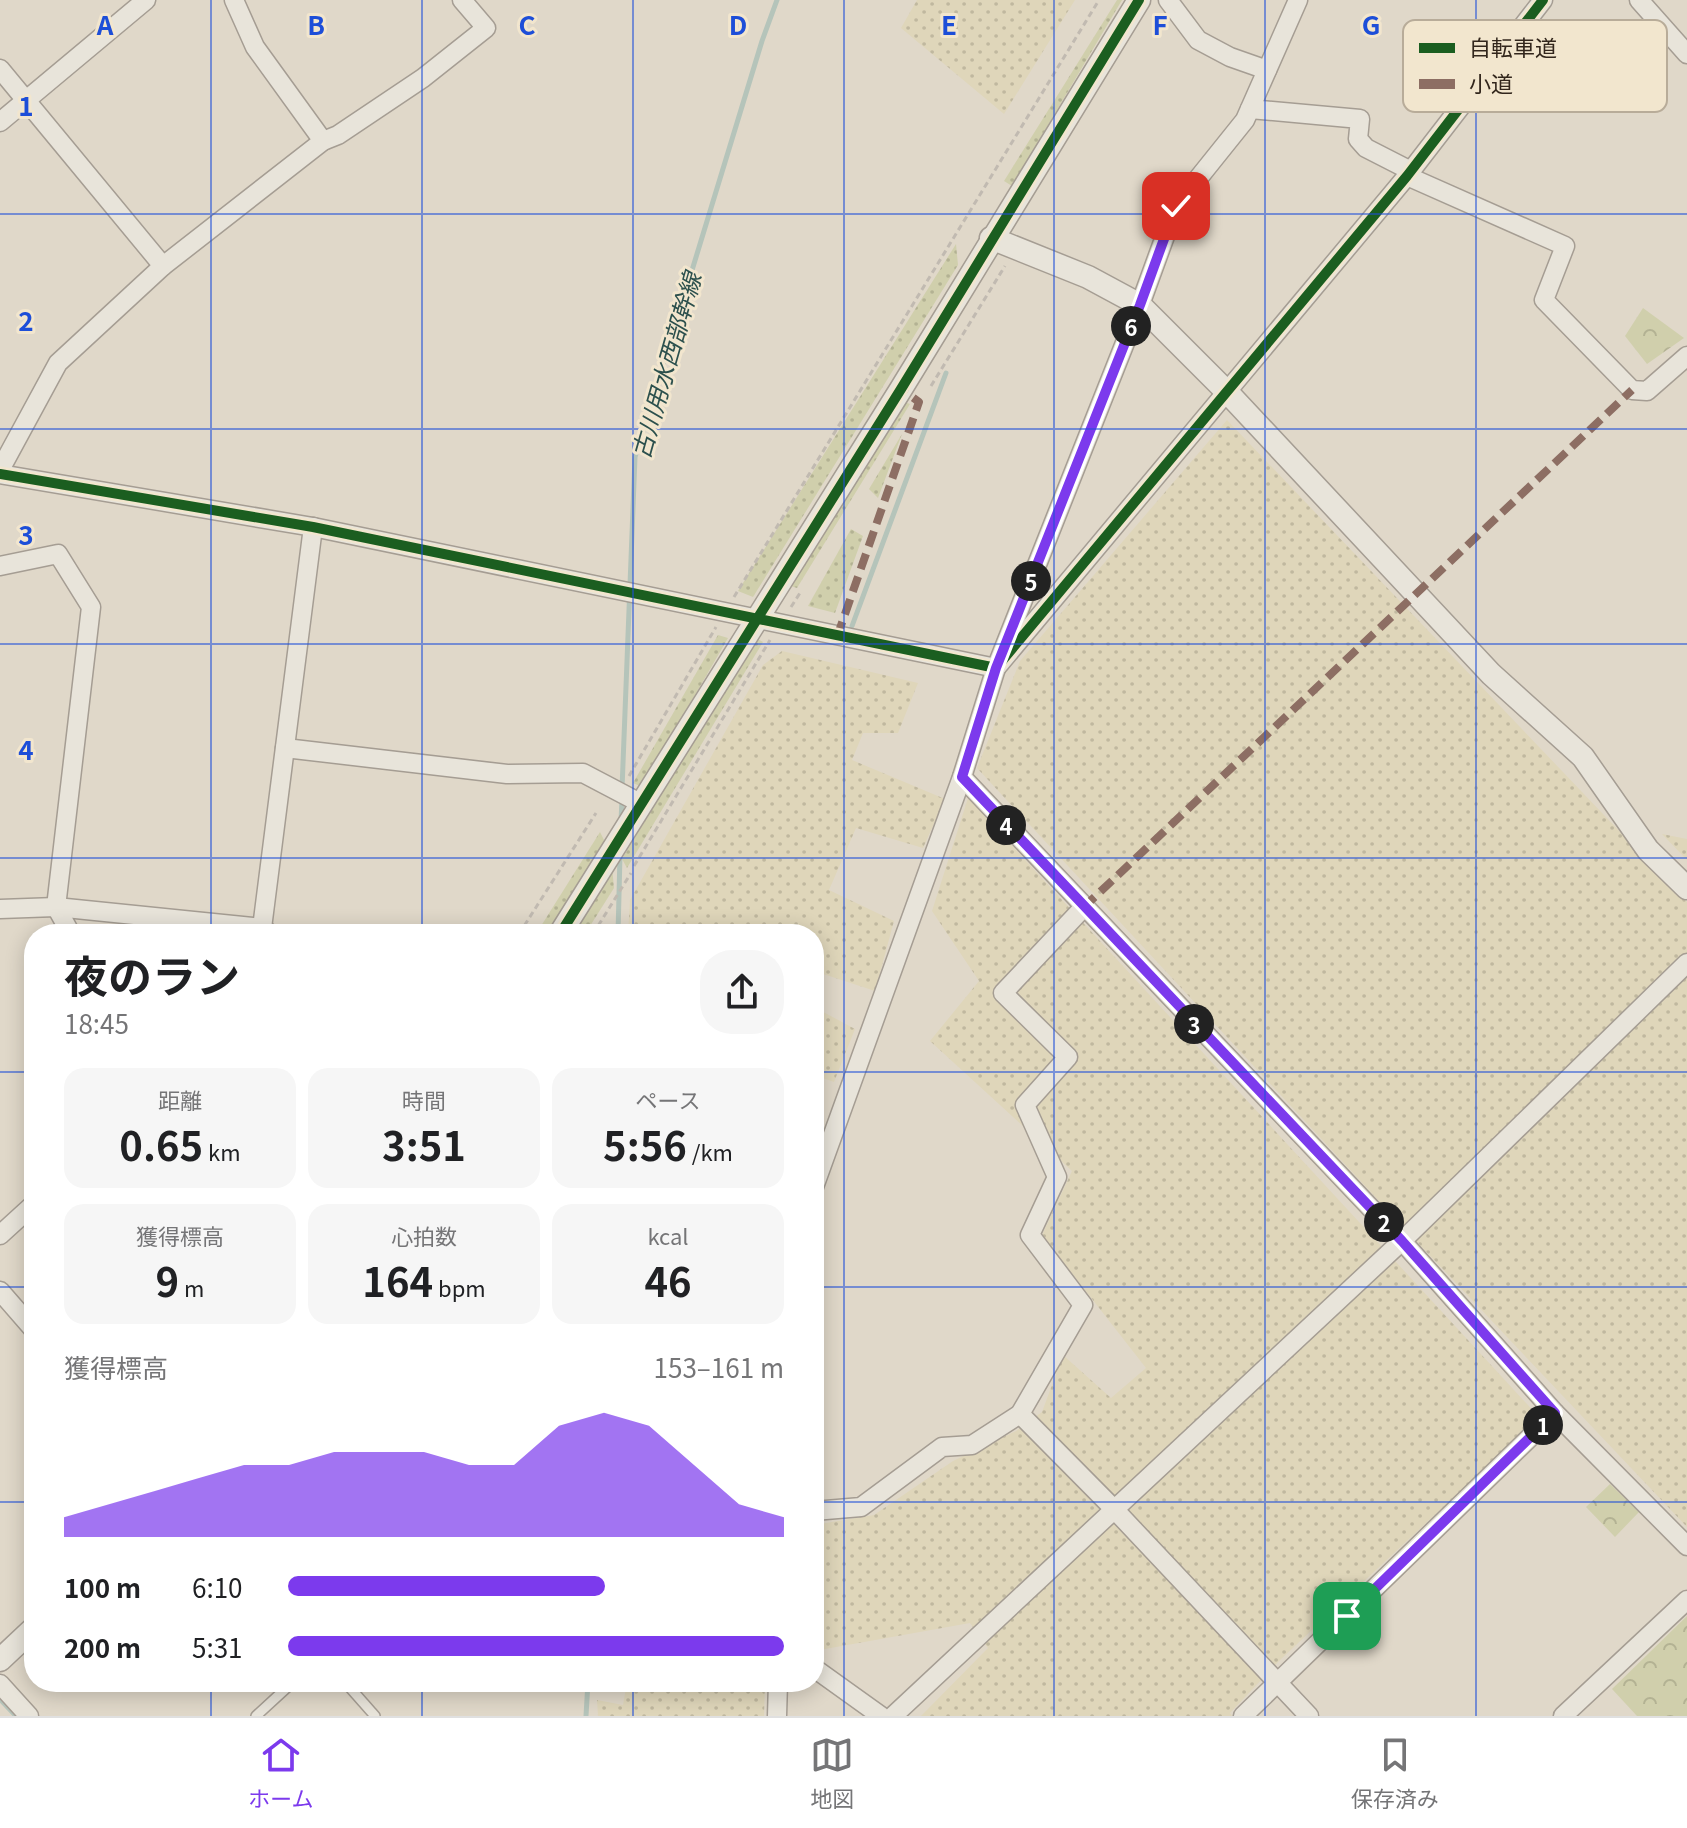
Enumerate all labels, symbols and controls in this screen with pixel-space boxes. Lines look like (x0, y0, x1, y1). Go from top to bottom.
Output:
text: A (96, 5, 114, 42)
text: B (307, 5, 325, 42)
text: C (518, 5, 536, 42)
text: D (729, 5, 747, 42)
text: E (941, 5, 957, 42)
text: F (1152, 5, 1168, 42)
text: G (1362, 5, 1380, 42)
legend (1403, 20, 1667, 112)
text: 自転車道 (1469, 30, 1557, 62)
text: 小道 (1469, 66, 1513, 98)
text: 1 (18, 86, 34, 123)
pin (1142, 172, 1210, 240)
icon: check (1154, 184, 1198, 228)
water label: 古川用水西部幹線 (622, 265, 709, 462)
text: 2 (18, 301, 34, 338)
pin: 6 (1111, 306, 1151, 346)
text: 6 (1125, 310, 1137, 342)
text: 3 (18, 515, 34, 552)
pin: 5 (1011, 561, 1051, 601)
text: 5 (1025, 565, 1037, 597)
text: 4 (18, 730, 34, 767)
pin: 4 (986, 805, 1026, 845)
text: 4 (1000, 809, 1012, 841)
text: 夜のラン (64, 942, 240, 1006)
button: share (700, 950, 784, 1034)
text: 18:45 (64, 1004, 129, 1041)
pin: 3 (1174, 1004, 1214, 1044)
text: 3 (1188, 1008, 1200, 1040)
text: 距離 (158, 1083, 202, 1115)
text: 時間 (402, 1083, 446, 1115)
text: ペース (636, 1083, 700, 1115)
text: 0.65 (119, 1115, 203, 1173)
text: 3:51 (382, 1115, 466, 1173)
text: 5:56 (603, 1115, 687, 1173)
text: km (203, 1135, 241, 1167)
text: /km (687, 1135, 733, 1167)
pin: 2 (1364, 1202, 1404, 1242)
text: 2 (1378, 1206, 1390, 1238)
text: 獲得標高 (136, 1219, 224, 1251)
text: 心拍数 (391, 1219, 457, 1251)
text: kcal (647, 1219, 689, 1251)
text: 9 (156, 1251, 179, 1309)
text: 164 (362, 1251, 433, 1309)
text: 46 (644, 1251, 692, 1309)
text: m (179, 1271, 204, 1303)
text: bpm (433, 1271, 486, 1303)
text: 獲得標高 (64, 1348, 168, 1385)
text: 153–161 m (654, 1348, 784, 1385)
pin: 1 (1523, 1405, 1563, 1445)
text: 1 (1537, 1409, 1549, 1441)
text: 100 m (64, 1568, 141, 1605)
text: 6:10 (192, 1568, 243, 1605)
pin (1313, 1582, 1381, 1650)
icon: arrive (1325, 1594, 1369, 1638)
text: 200 m (64, 1628, 141, 1665)
text: 5:31 (192, 1628, 243, 1665)
tab: ホーム (248, 1733, 314, 1813)
tab: 地図 (810, 1733, 854, 1813)
tab: 保存済み (1351, 1733, 1439, 1813)

